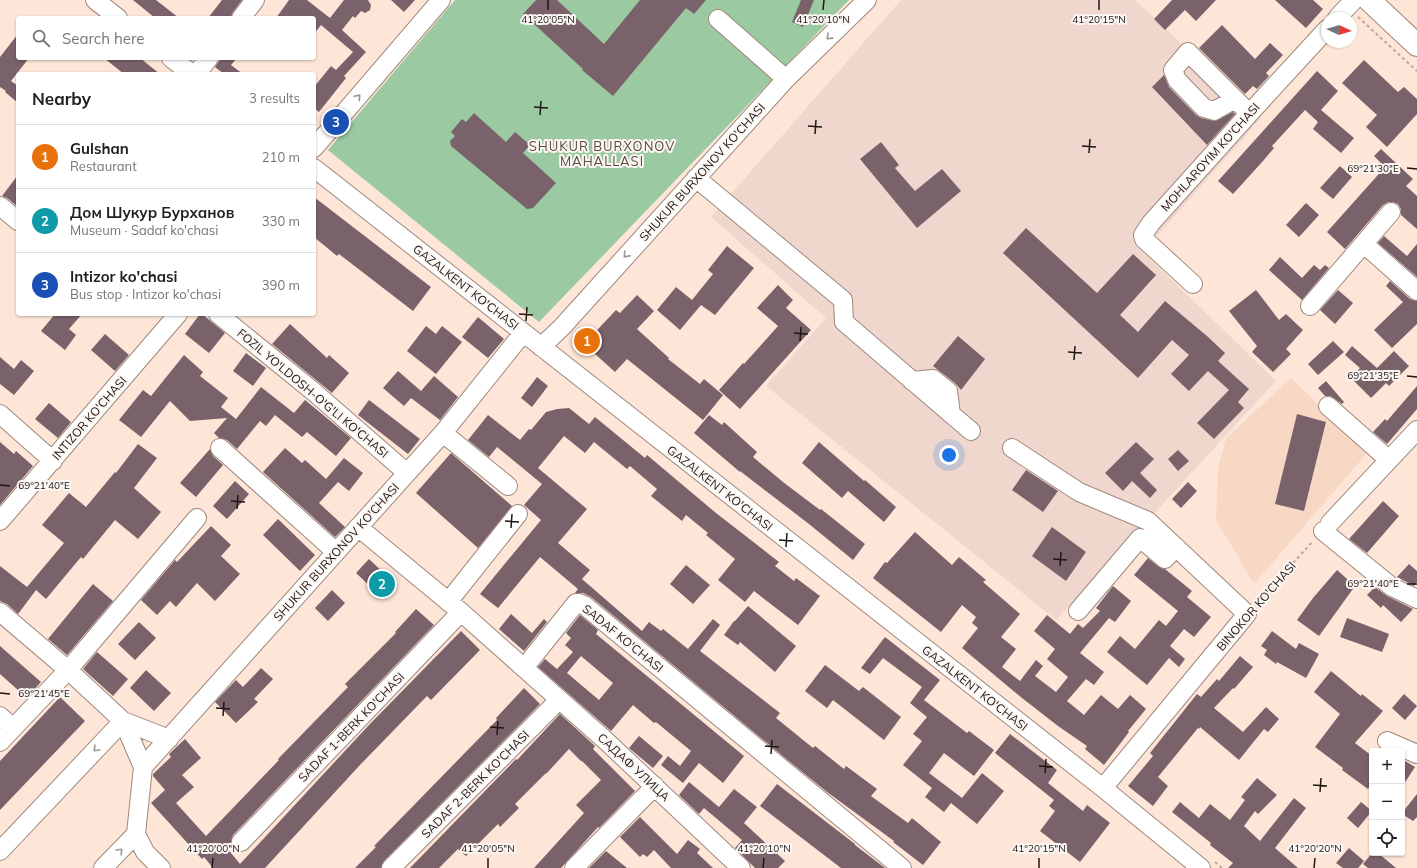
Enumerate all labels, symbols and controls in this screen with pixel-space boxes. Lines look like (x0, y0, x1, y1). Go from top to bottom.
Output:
north arrow (1321, 12, 1357, 48)
text: 41°20'05"N (521, 13, 575, 26)
text: 41°20'10"N (796, 13, 850, 26)
text: 41°20'15"N (1072, 13, 1126, 26)
search box (16, 16, 316, 60)
icon: search (30, 27, 52, 49)
text: Search here (62, 29, 144, 48)
one-way arrow (826, 32, 834, 40)
text: Nearby (32, 88, 91, 109)
text: 3 results (249, 90, 300, 106)
one-way arrow (353, 94, 360, 101)
street label: SHUKUR BURXONOV KO'CHASI (636, 100, 768, 244)
street label: MOHLAROYIM KO'CHASI (1157, 100, 1263, 214)
pin: 3 (323, 107, 349, 137)
district label: SHUKUR BURXONOV MAHALLASI (529, 138, 675, 169)
text: Gulshan (70, 139, 129, 158)
text: 1 (41, 149, 49, 165)
text: 210 m (262, 149, 300, 165)
text: Restaurant (70, 158, 137, 174)
text: 69°21'30"E (1347, 162, 1399, 175)
text: Дом Шукур Бурханов (70, 203, 234, 222)
text: 2 (41, 213, 49, 229)
text: 330 m (262, 213, 300, 229)
text: Museum · Sadaf ko'chasi (70, 222, 218, 238)
street label: GAZALKENT KO'CHASI (410, 241, 522, 333)
one-way arrow (624, 250, 631, 258)
text: Intizor ko'chasi (70, 267, 178, 286)
text: 3 (41, 277, 49, 293)
text: 390 m (262, 277, 300, 293)
text: Bus stop · Intizor ko'chasi (70, 286, 221, 302)
street label: FOZIL YO'LDOSH-O'G'LI KO'CHASI (234, 325, 392, 461)
pin: 1 (574, 326, 600, 356)
text: 69°21'35"E (1347, 369, 1399, 382)
street label: INTIZOR KO'CHASI (49, 373, 129, 463)
street label: GAZALKENT KO'CHASI (664, 442, 776, 534)
your location (939, 445, 959, 465)
text: 69°21'40"E (18, 479, 70, 492)
street label: SHUKUR BURXONOV KO'CHASI (270, 480, 402, 624)
street label: BINOKOR KO'CHASI (1213, 558, 1299, 654)
pin: 2 (369, 569, 395, 599)
text: 69°21'40"E (1347, 577, 1399, 590)
street label: SADAF KO'CHASI (580, 601, 666, 675)
street label: GAZALKENT KO'CHASI (919, 642, 1031, 734)
street label: SADAF 1-BERK KO'CHASI (295, 669, 407, 785)
text: 69°21'45"E (18, 687, 70, 700)
street label: SADAF 2-BERK KO'CHASI (418, 727, 532, 841)
street label: САДАФ УЛИЦА (595, 730, 673, 804)
one-way arrow (93, 744, 101, 752)
map controls (1369, 748, 1405, 856)
button: + (1369, 748, 1405, 784)
button: − (1369, 784, 1405, 820)
button: locate (1369, 820, 1405, 856)
text: 41°20'00"N (186, 842, 240, 855)
text: 41°20'05"N (461, 842, 515, 855)
text: 41°20'10"N (737, 842, 791, 855)
text: 41°20'15"N (1012, 842, 1066, 855)
text: 41°20'20"N (1288, 842, 1342, 855)
one-way arrow (115, 848, 123, 856)

